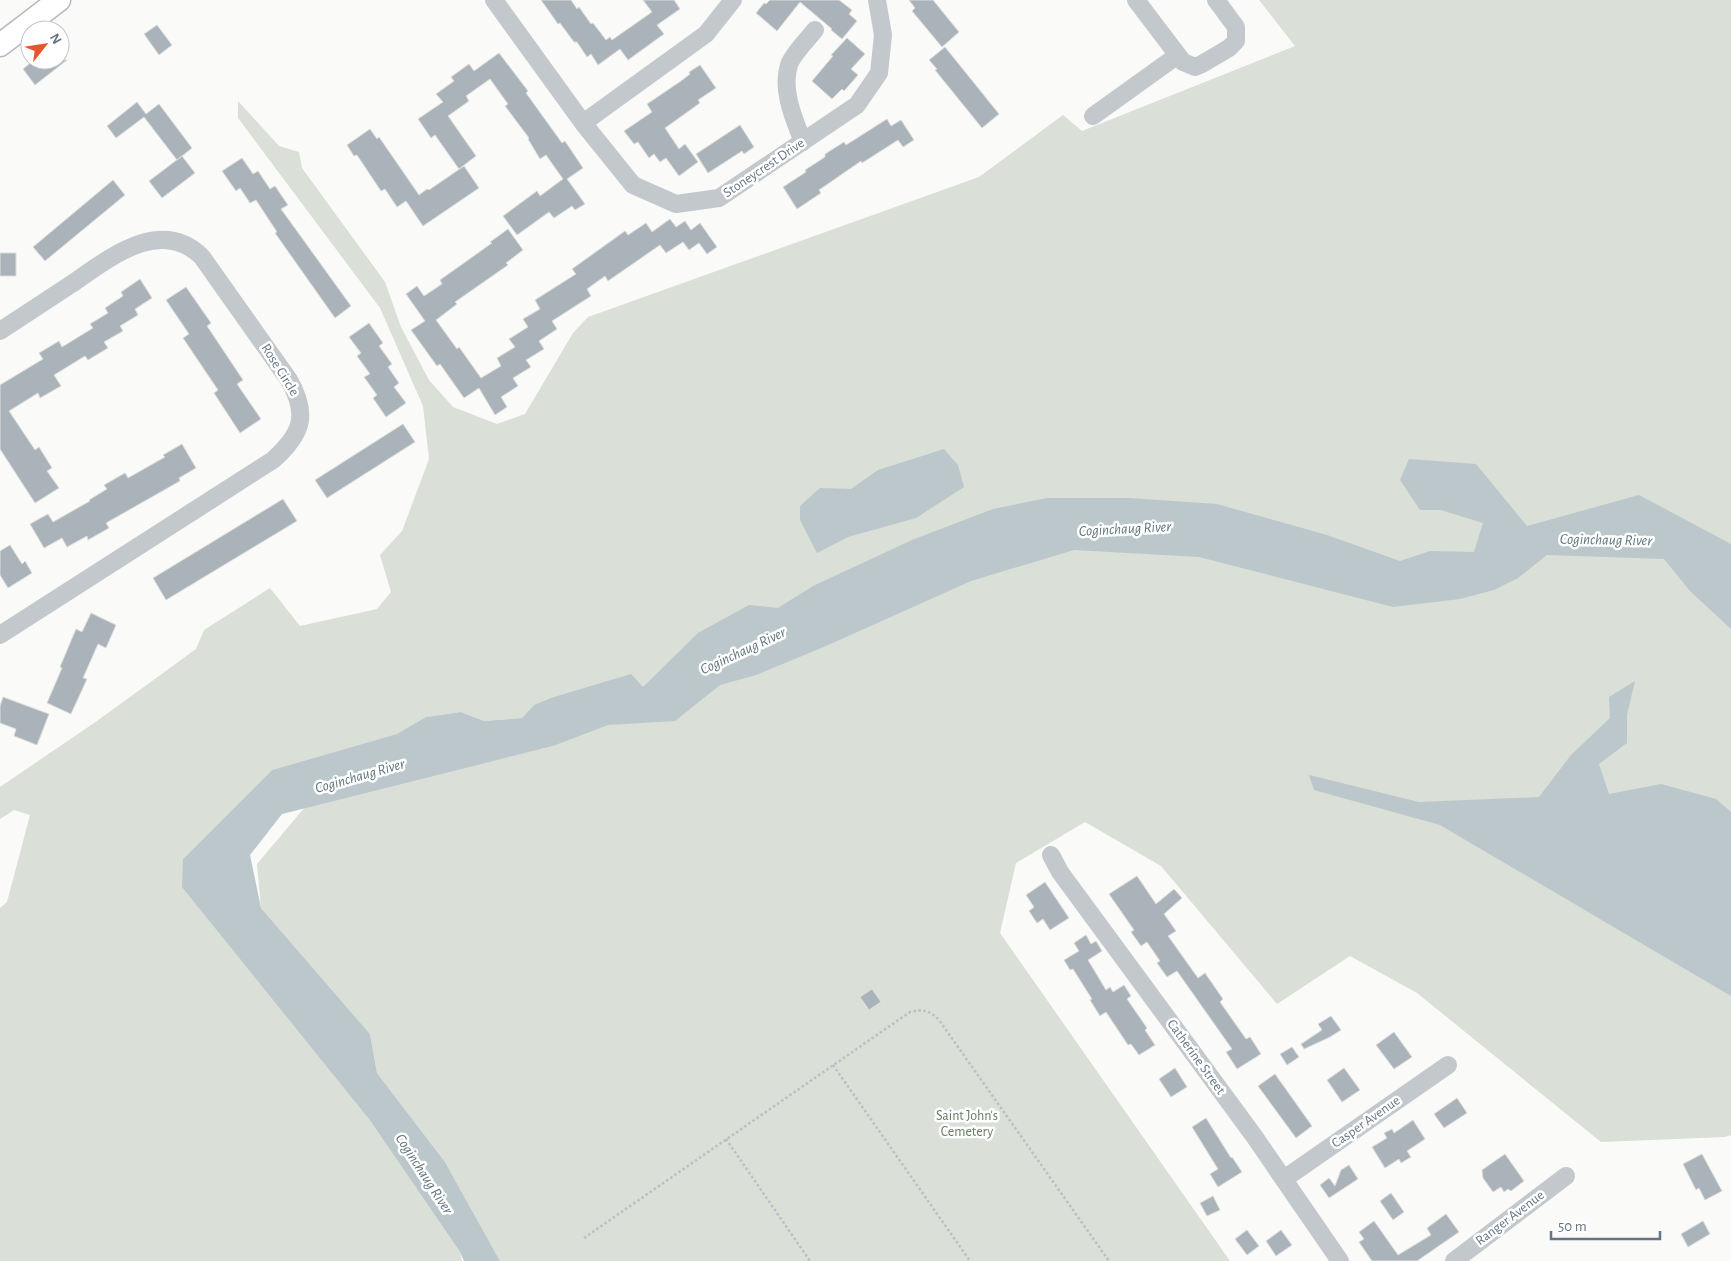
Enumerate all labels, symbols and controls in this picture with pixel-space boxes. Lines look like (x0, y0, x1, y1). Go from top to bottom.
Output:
north arrow (20, 20, 70, 70)
text: N (47, 31, 64, 47)
street label: Stoneycrest Drive (721, 136, 807, 200)
street label: Rose Circle (259, 341, 301, 399)
water label: Coginchaug River (1078, 519, 1173, 539)
water label: Coginchaug River (1560, 532, 1653, 548)
water label: Coginchaug River (698, 624, 789, 677)
water label: Coginchaug River (314, 756, 408, 796)
street label: Catherine Street (1164, 1017, 1228, 1097)
street label: Casper Avenue (1329, 1093, 1403, 1151)
park label: Saint John's Cemetery (936, 1109, 998, 1139)
water label: Coginchaug River (393, 1131, 456, 1218)
street label: Ranger Avenue (1473, 1188, 1547, 1248)
scale bar (1551, 1208, 1660, 1240)
text: 50 m (1558, 1219, 1587, 1234)

